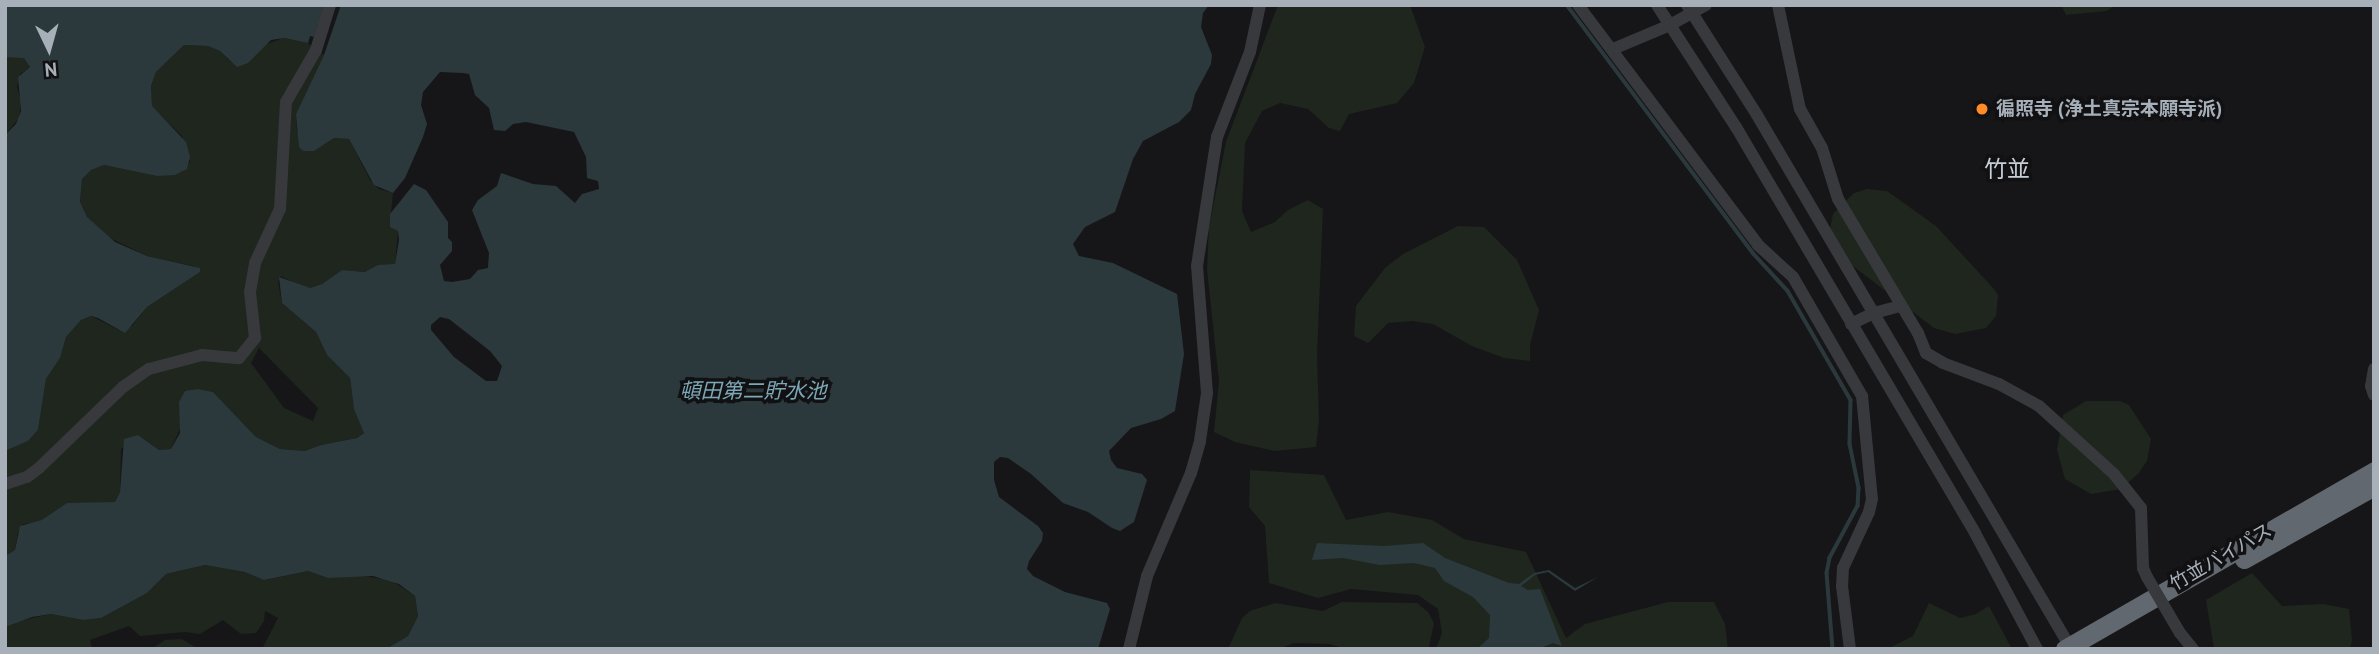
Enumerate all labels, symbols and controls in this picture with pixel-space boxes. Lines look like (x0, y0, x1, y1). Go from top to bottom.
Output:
north arrow (14, 14, 84, 84)
text: N (44, 57, 58, 82)
place label: 徧照寺 (浄土真宗本願寺派) (1996, 98, 2222, 120)
marker: 徧照寺 (浄土真宗本願寺派) (1974, 101, 1990, 117)
district label: 竹並 (1984, 155, 2030, 183)
water label: 頓田第二貯水池 (680, 378, 826, 404)
street label: 竹並バイパス (2166, 519, 2276, 595)

